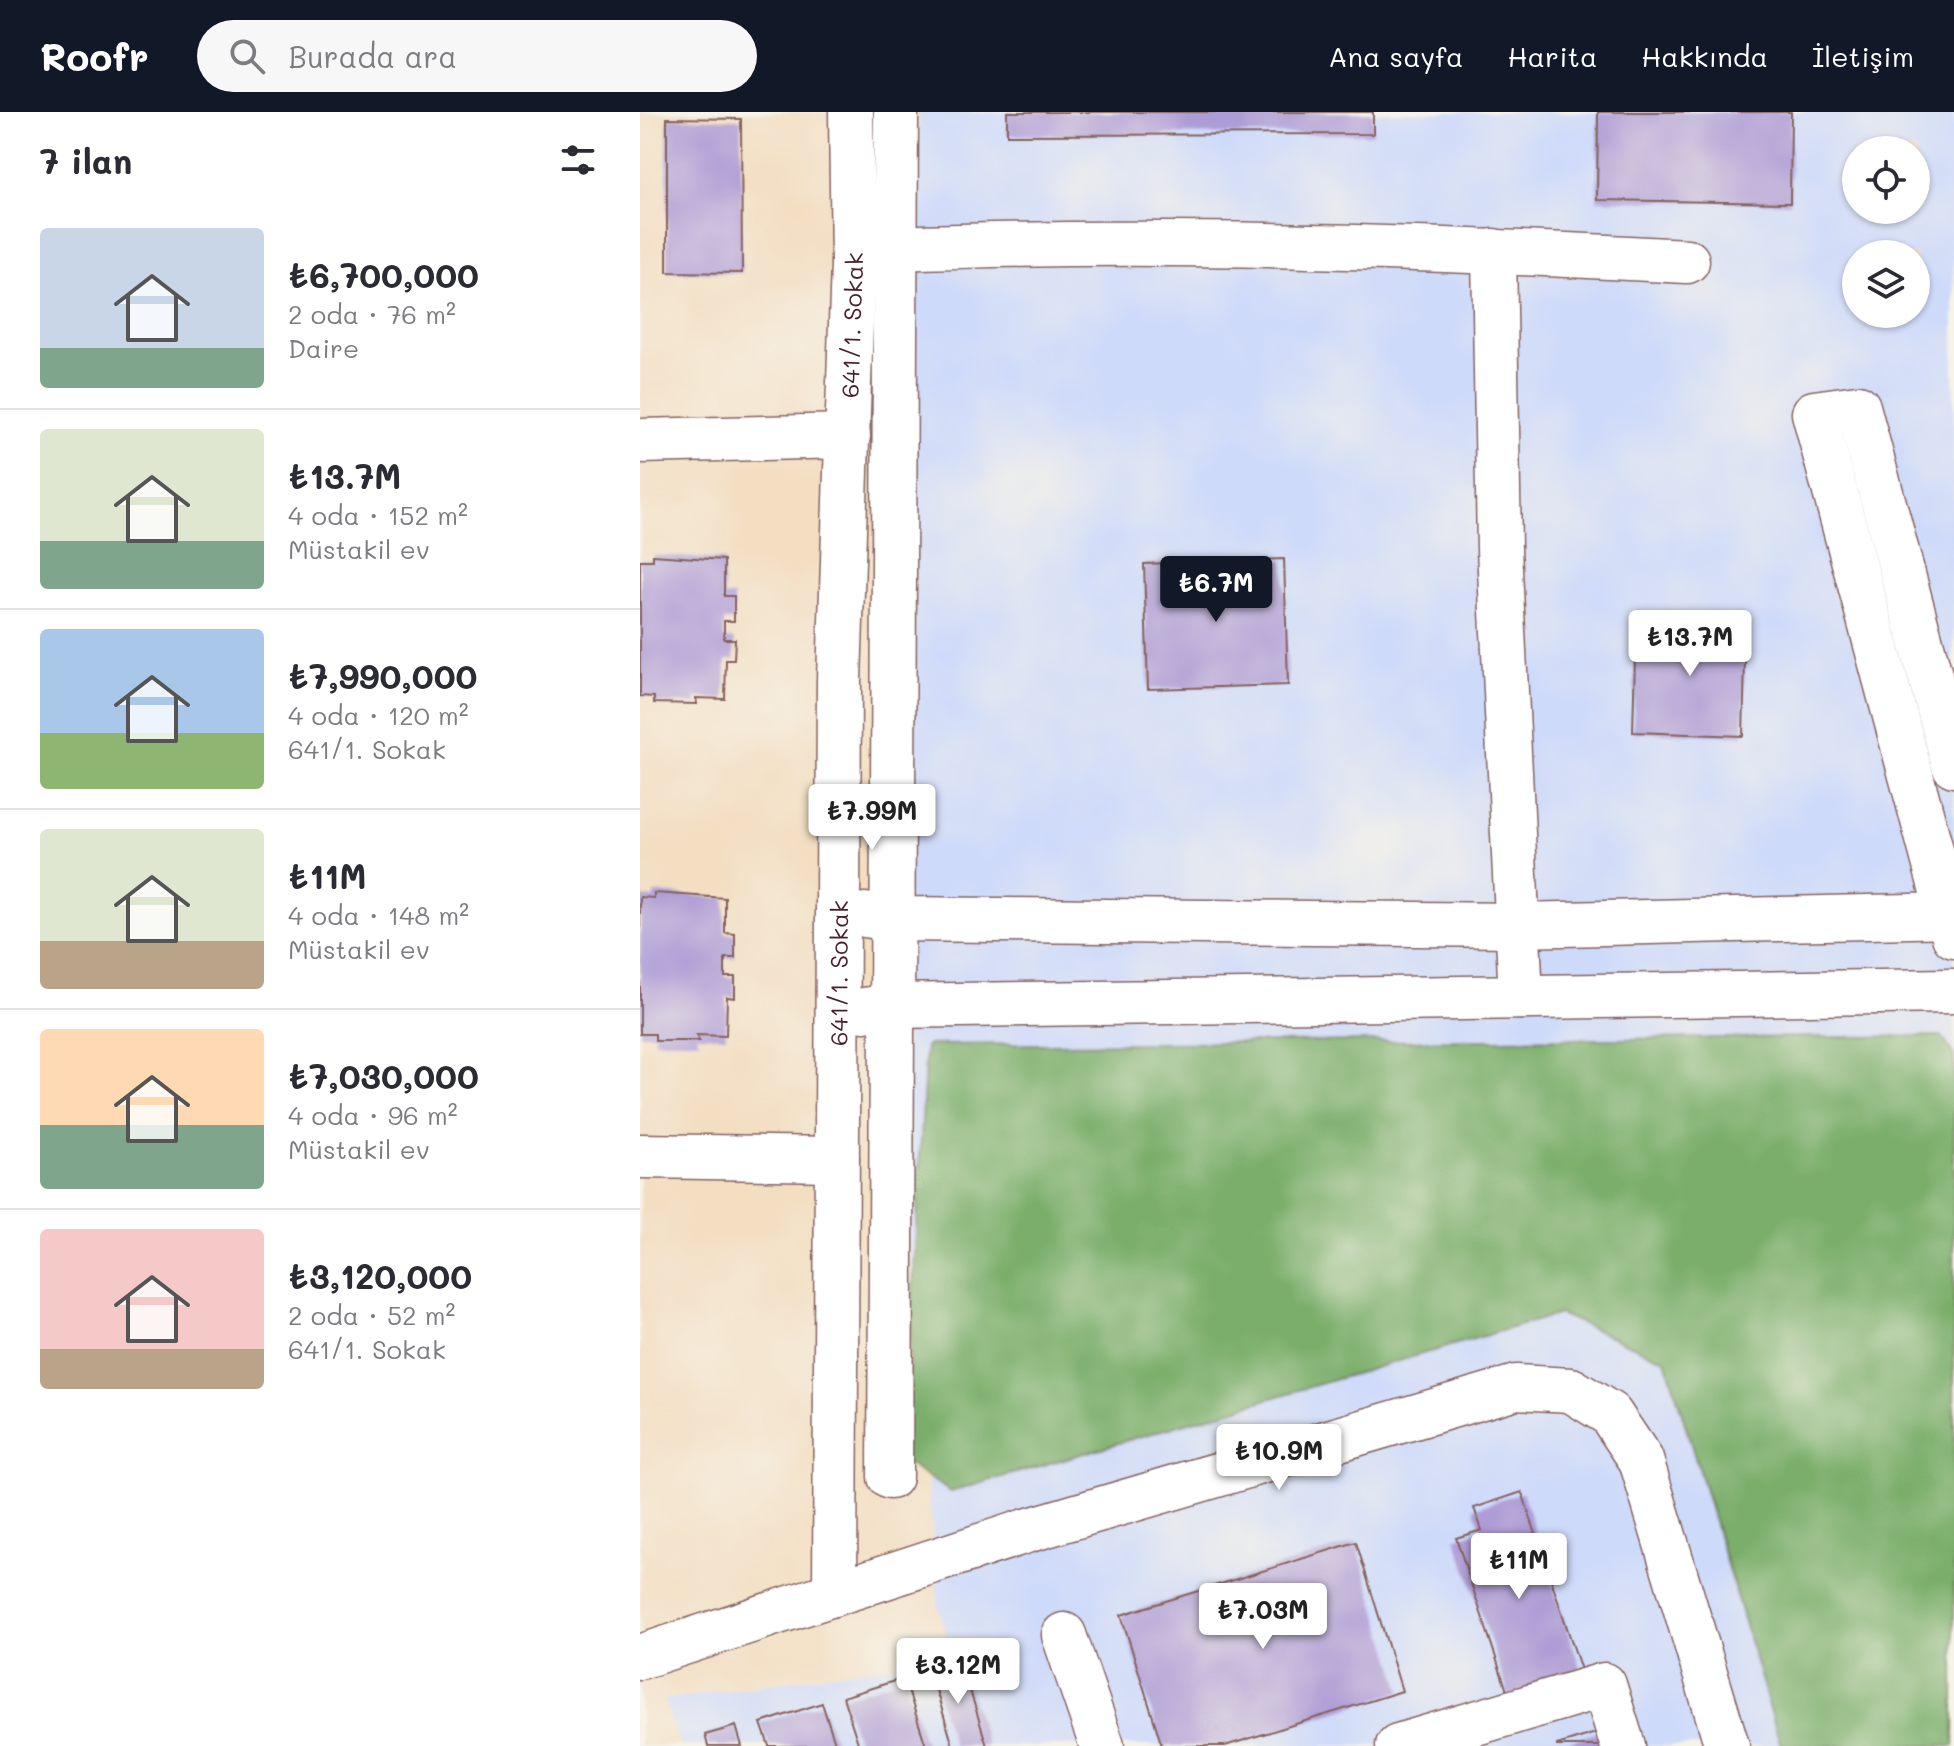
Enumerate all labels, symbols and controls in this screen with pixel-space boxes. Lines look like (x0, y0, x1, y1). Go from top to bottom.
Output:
search box (197, 20, 757, 92)
text: Roofr (40, 31, 149, 81)
icon: search (225, 34, 269, 78)
text: Burada ara (289, 36, 457, 76)
text: Ana sayfa (1328, 38, 1464, 74)
text: Harita (1508, 38, 1597, 74)
text: Hakkında (1641, 38, 1768, 74)
text: İletişim (1812, 38, 1914, 74)
map controls (1842, 136, 1930, 328)
button: locate (1842, 136, 1930, 224)
text: 7 ilan (40, 138, 132, 183)
icon: filters (556, 138, 600, 182)
button: layers (1842, 240, 1930, 328)
text: ₺6,700,000 (288, 252, 479, 297)
street label: 641/1. Sokak (833, 252, 869, 399)
icon: home (104, 260, 200, 356)
text: 2 oda · 76 m² (288, 297, 456, 331)
text: Daire (288, 331, 359, 365)
text: ₺13.7M (288, 453, 402, 498)
icon: home (104, 461, 200, 557)
text: 4 oda · 152 m² (288, 498, 468, 532)
text: Müstakil ev (288, 532, 430, 566)
pin: ₺6.7M (1160, 556, 1272, 624)
text: ₺6.7M (1178, 565, 1254, 599)
pin: ₺13.7M (1625, 610, 1755, 678)
text: ₺13.7M (1647, 619, 1733, 653)
text: ₺7,990,000 (288, 653, 477, 698)
icon: home (104, 661, 200, 757)
text: 4 oda · 120 m² (288, 698, 469, 732)
text: 641/1. Sokak (288, 732, 446, 766)
pin: ₺7.99M (807, 784, 937, 852)
text: ₺7.99M (826, 793, 918, 827)
text: ₺11M (288, 853, 367, 898)
icon: home (104, 861, 200, 957)
text: 4 oda · 148 m² (288, 898, 469, 932)
street label: 641/1. Sokak (822, 900, 854, 1046)
text: Müstakil ev (288, 932, 430, 966)
text: ₺7,030,000 (288, 1053, 479, 1098)
icon: home (104, 1061, 200, 1157)
text: 4 oda · 96 m² (288, 1098, 458, 1132)
text: Müstakil ev (288, 1132, 430, 1166)
text: ₺3,120,000 (288, 1253, 472, 1298)
icon: home (104, 1261, 200, 1357)
text: 2 oda · 52 m² (288, 1298, 455, 1332)
text: 641/1. Sokak (288, 1332, 446, 1366)
pin: ₺10.9M (1214, 1424, 1344, 1492)
text: ₺10.9M (1234, 1433, 1324, 1467)
pin: ₺11M (1472, 1533, 1566, 1601)
text: ₺11M (1489, 1542, 1549, 1576)
pin: ₺7.03M (1198, 1583, 1328, 1651)
text: ₺7.03M (1217, 1592, 1309, 1626)
pin: ₺3.12M (893, 1638, 1023, 1706)
text: ₺3.12M (915, 1647, 1001, 1681)

